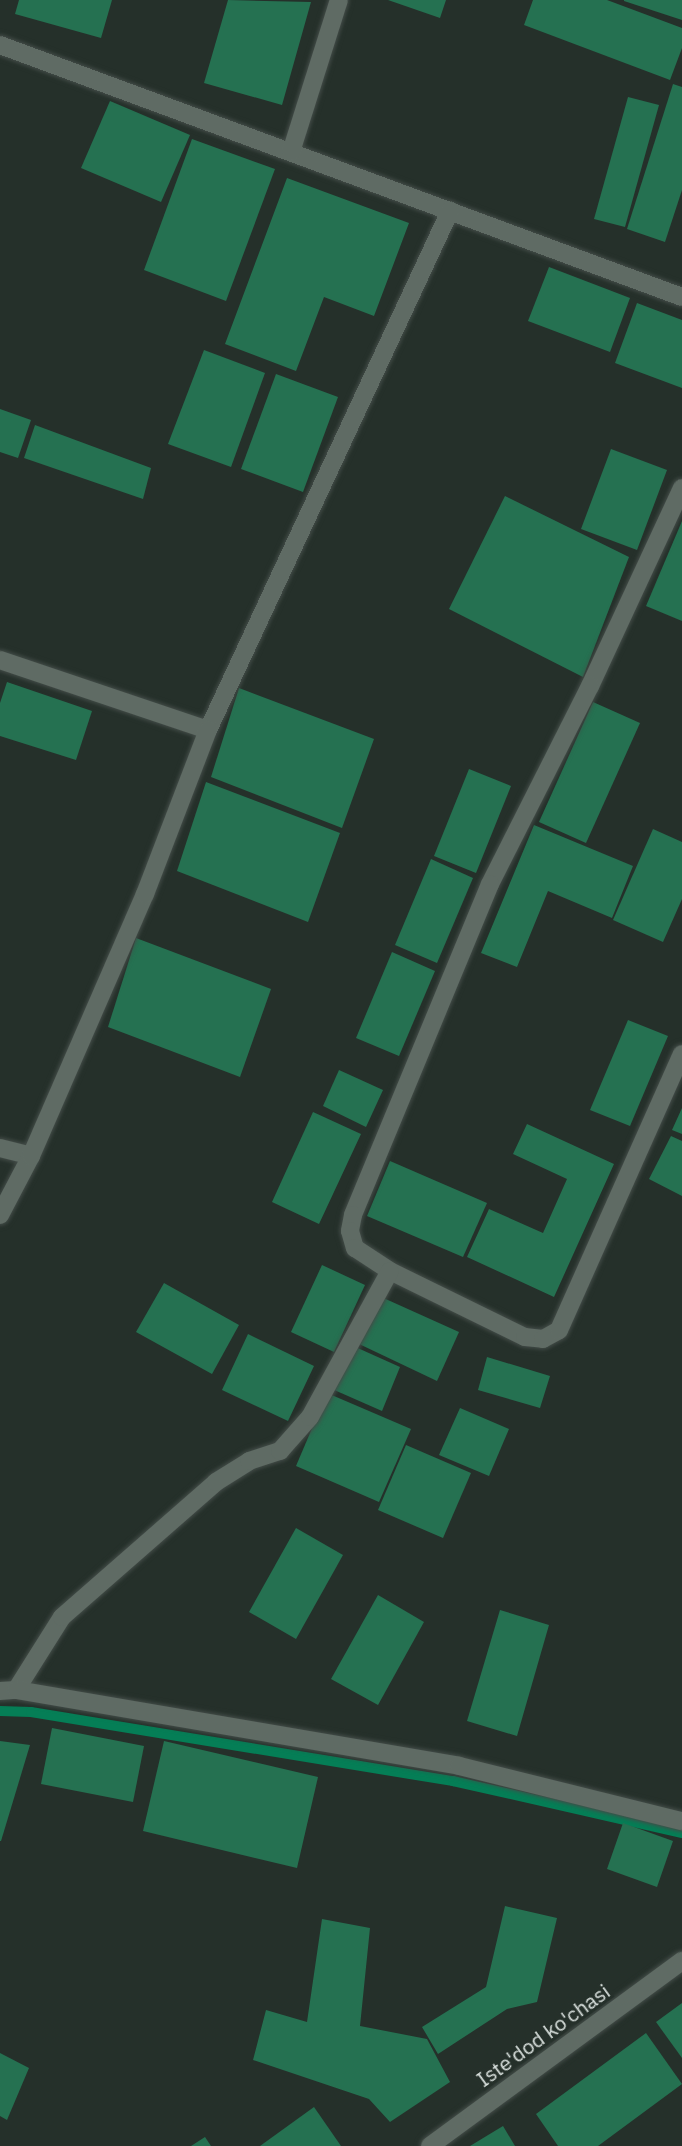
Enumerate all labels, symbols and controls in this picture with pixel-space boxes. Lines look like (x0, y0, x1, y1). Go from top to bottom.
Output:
street label: Iste'dod ko'chasi (471, 1978, 615, 2092)

